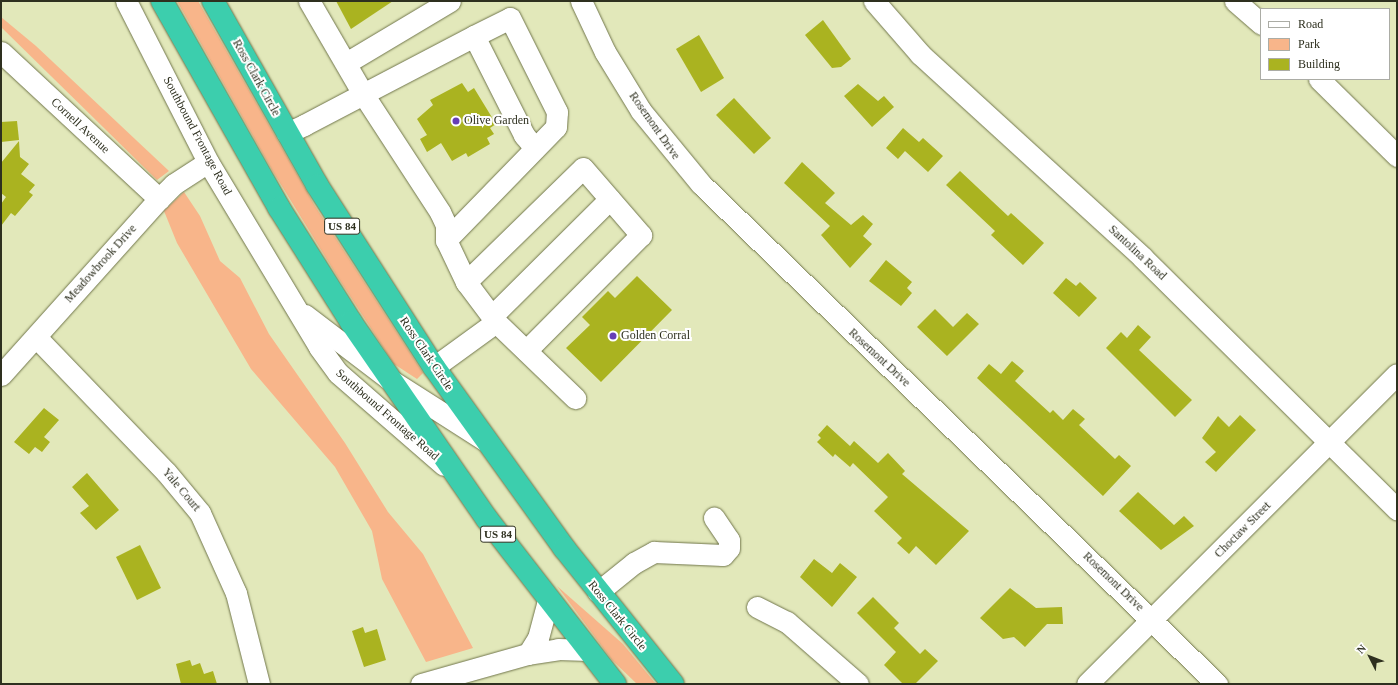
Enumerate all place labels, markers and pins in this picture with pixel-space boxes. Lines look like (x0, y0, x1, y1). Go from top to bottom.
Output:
place label: Olive Garden (464, 114, 529, 128)
marker: Olive Garden (451, 116, 461, 126)
place label: Golden Corral (621, 329, 690, 343)
marker: Golden Corral (608, 331, 618, 341)

